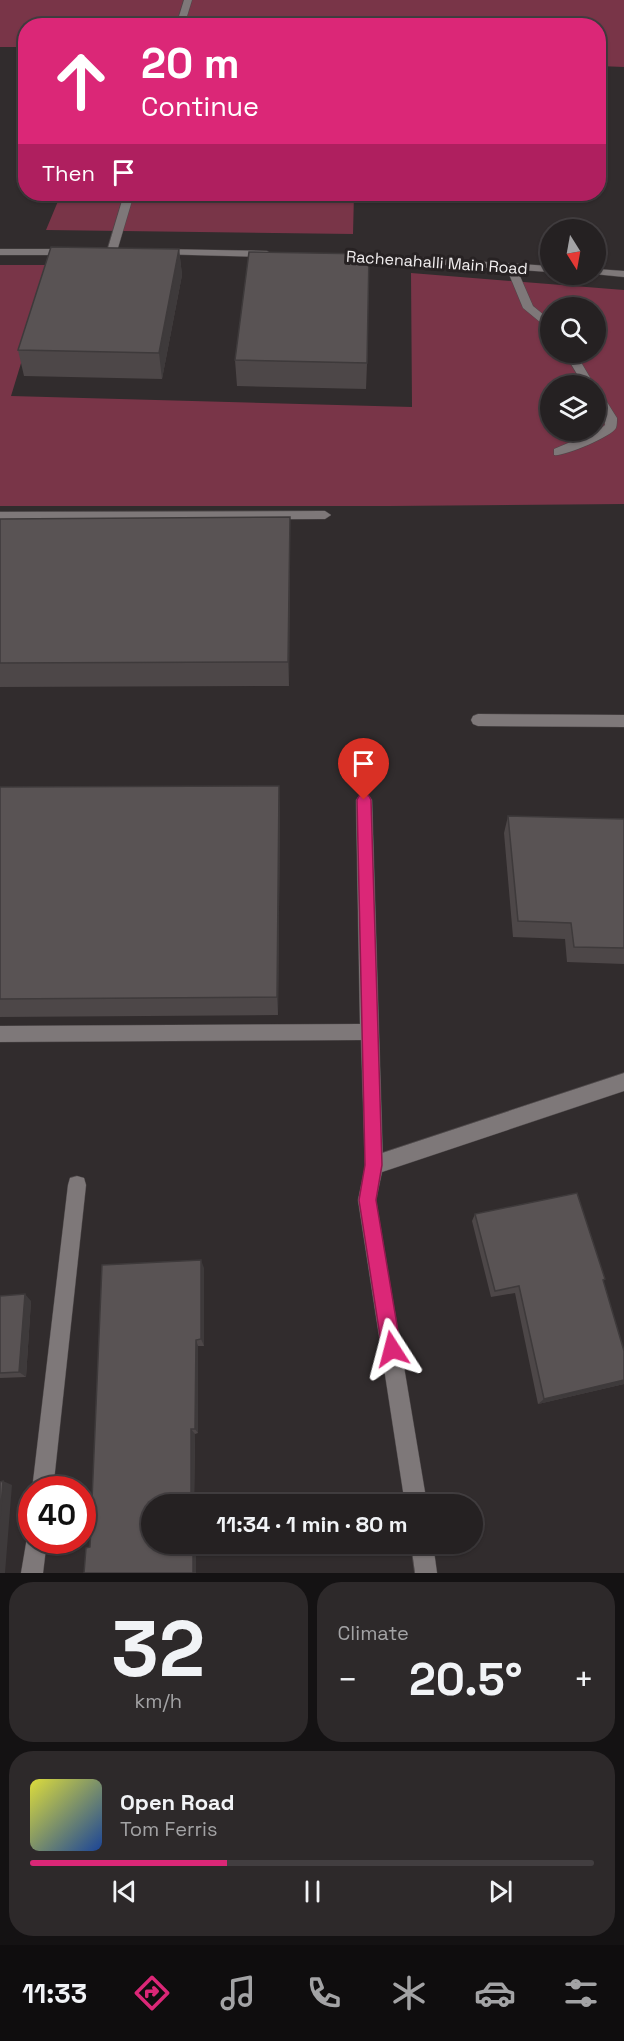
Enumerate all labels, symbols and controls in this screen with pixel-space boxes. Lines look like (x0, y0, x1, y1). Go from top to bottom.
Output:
text: 20 m (141, 37, 240, 90)
icon: ahead (42, 42, 120, 120)
text: Continue (141, 89, 259, 124)
icon: arrive (107, 156, 140, 189)
text: Then (42, 159, 95, 187)
north arrow (540, 219, 606, 285)
map controls (540, 219, 606, 441)
street label: Rachenahalli Main Road (345, 246, 528, 279)
button: search (540, 297, 606, 363)
button: layers (540, 375, 606, 441)
pin (338, 738, 389, 800)
icon: arrive (347, 747, 380, 780)
position arrow (360, 1317, 424, 1381)
speed limit sign: 40 (18, 1476, 96, 1554)
text: 11:34 · 1 min · 80 m (216, 1510, 408, 1538)
text: 32 (111, 1599, 205, 1699)
text: Climate (338, 1620, 409, 1646)
text: 20.5° (409, 1651, 523, 1708)
text: − (338, 1659, 358, 1701)
text: + (574, 1659, 594, 1701)
text: km/h (134, 1688, 182, 1714)
text: Open Road (120, 1788, 235, 1816)
text: Tom Ferris (120, 1816, 218, 1842)
icon: previous (108, 1875, 141, 1908)
icon: pause (296, 1875, 329, 1908)
icon: next (484, 1875, 517, 1908)
icon: directions (131, 1972, 173, 2014)
icon: music (217, 1972, 259, 2014)
icon: phone (303, 1972, 345, 2014)
icon: climate (388, 1972, 430, 2014)
icon: car (474, 1972, 516, 2014)
icon: filters (560, 1972, 602, 2014)
text: 11:33 (22, 1976, 87, 2011)

